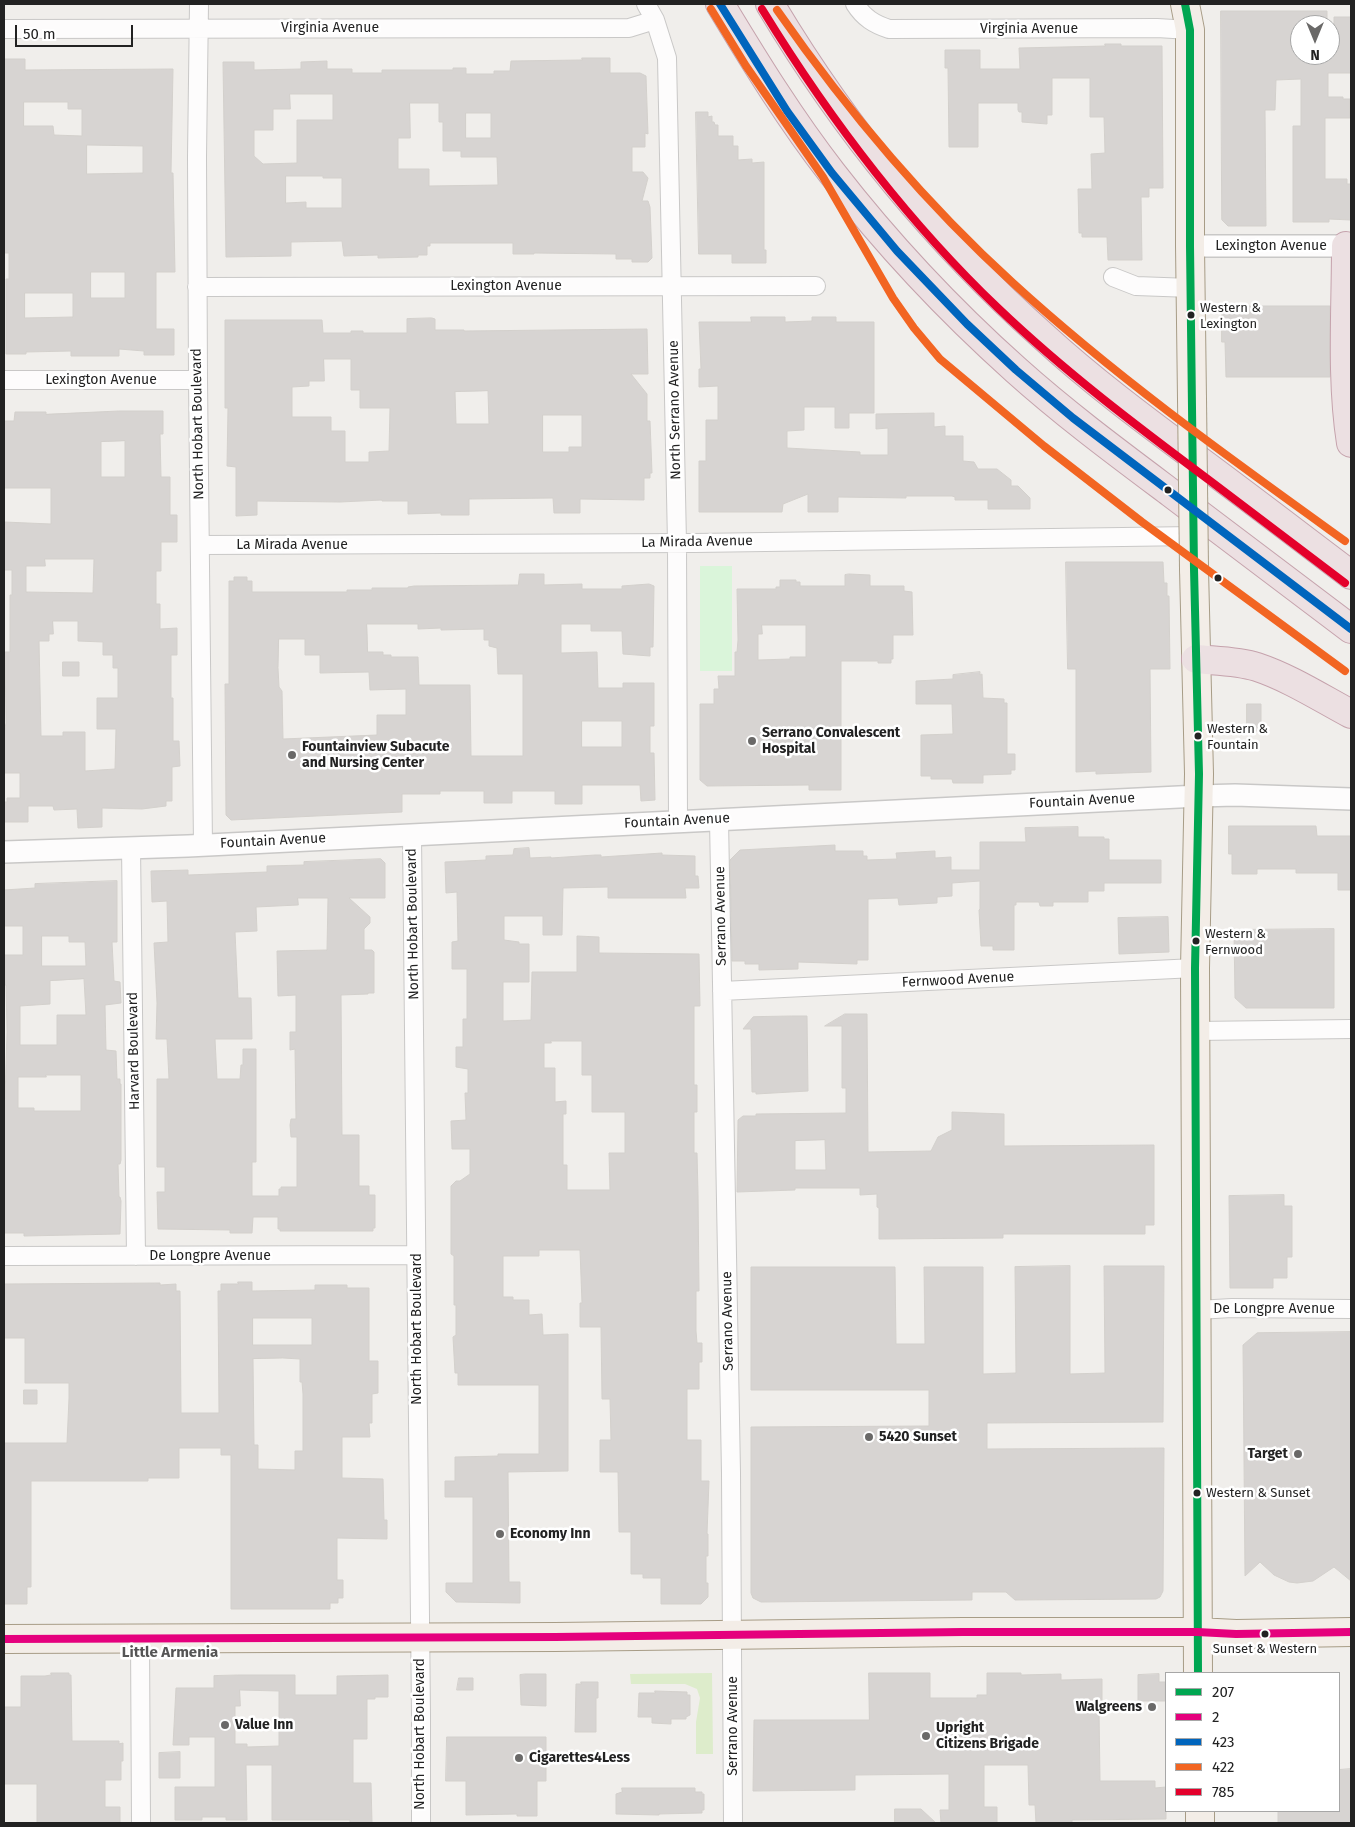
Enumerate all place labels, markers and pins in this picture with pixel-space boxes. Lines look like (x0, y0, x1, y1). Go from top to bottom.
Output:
place label: Western & Lexington (1200, 300, 1261, 331)
marker: Western & Lexington (1186, 310, 1196, 320)
unlabelled marker (1163, 485, 1173, 495)
unlabelled marker (1213, 573, 1223, 583)
place label: Western & Fountain (1207, 721, 1268, 752)
place label: Serrano Convalescent Hospital (762, 725, 900, 758)
marker: Western & Fountain (1193, 731, 1203, 741)
marker: Serrano Convalescent Hospital (746, 735, 758, 747)
place label: Fountainview Subacute and Nursing Center (302, 739, 449, 772)
marker: Fountainview Subacute and Nursing Center (286, 749, 298, 761)
place label: Western & Fernwood (1205, 926, 1266, 957)
marker: Western & Fernwood (1191, 936, 1201, 946)
place label: 5420 Sunset (879, 1429, 957, 1445)
marker: 5420 Sunset (863, 1431, 875, 1443)
place label: Target (1247, 1446, 1288, 1462)
marker: Target (1292, 1448, 1304, 1460)
place label: Western & Sunset (1206, 1485, 1310, 1501)
marker: Western & Sunset (1192, 1488, 1202, 1498)
place label: Economy Inn (510, 1526, 591, 1542)
marker: Economy Inn (494, 1528, 506, 1540)
marker: Sunset & Western (1260, 1629, 1270, 1639)
place label: Sunset & Western (1213, 1641, 1317, 1657)
place label: Walgreens (1076, 1699, 1142, 1715)
marker: Walgreens (1146, 1701, 1158, 1713)
place label: Value Inn (235, 1717, 293, 1733)
marker: Value Inn (219, 1719, 231, 1731)
place label: Upright Citizens Brigade (936, 1720, 1039, 1752)
marker: Upright Citizens Brigade (920, 1730, 932, 1742)
place label: Cigarettes4Less (529, 1750, 630, 1766)
marker: Cigarettes4Less (513, 1752, 525, 1764)

